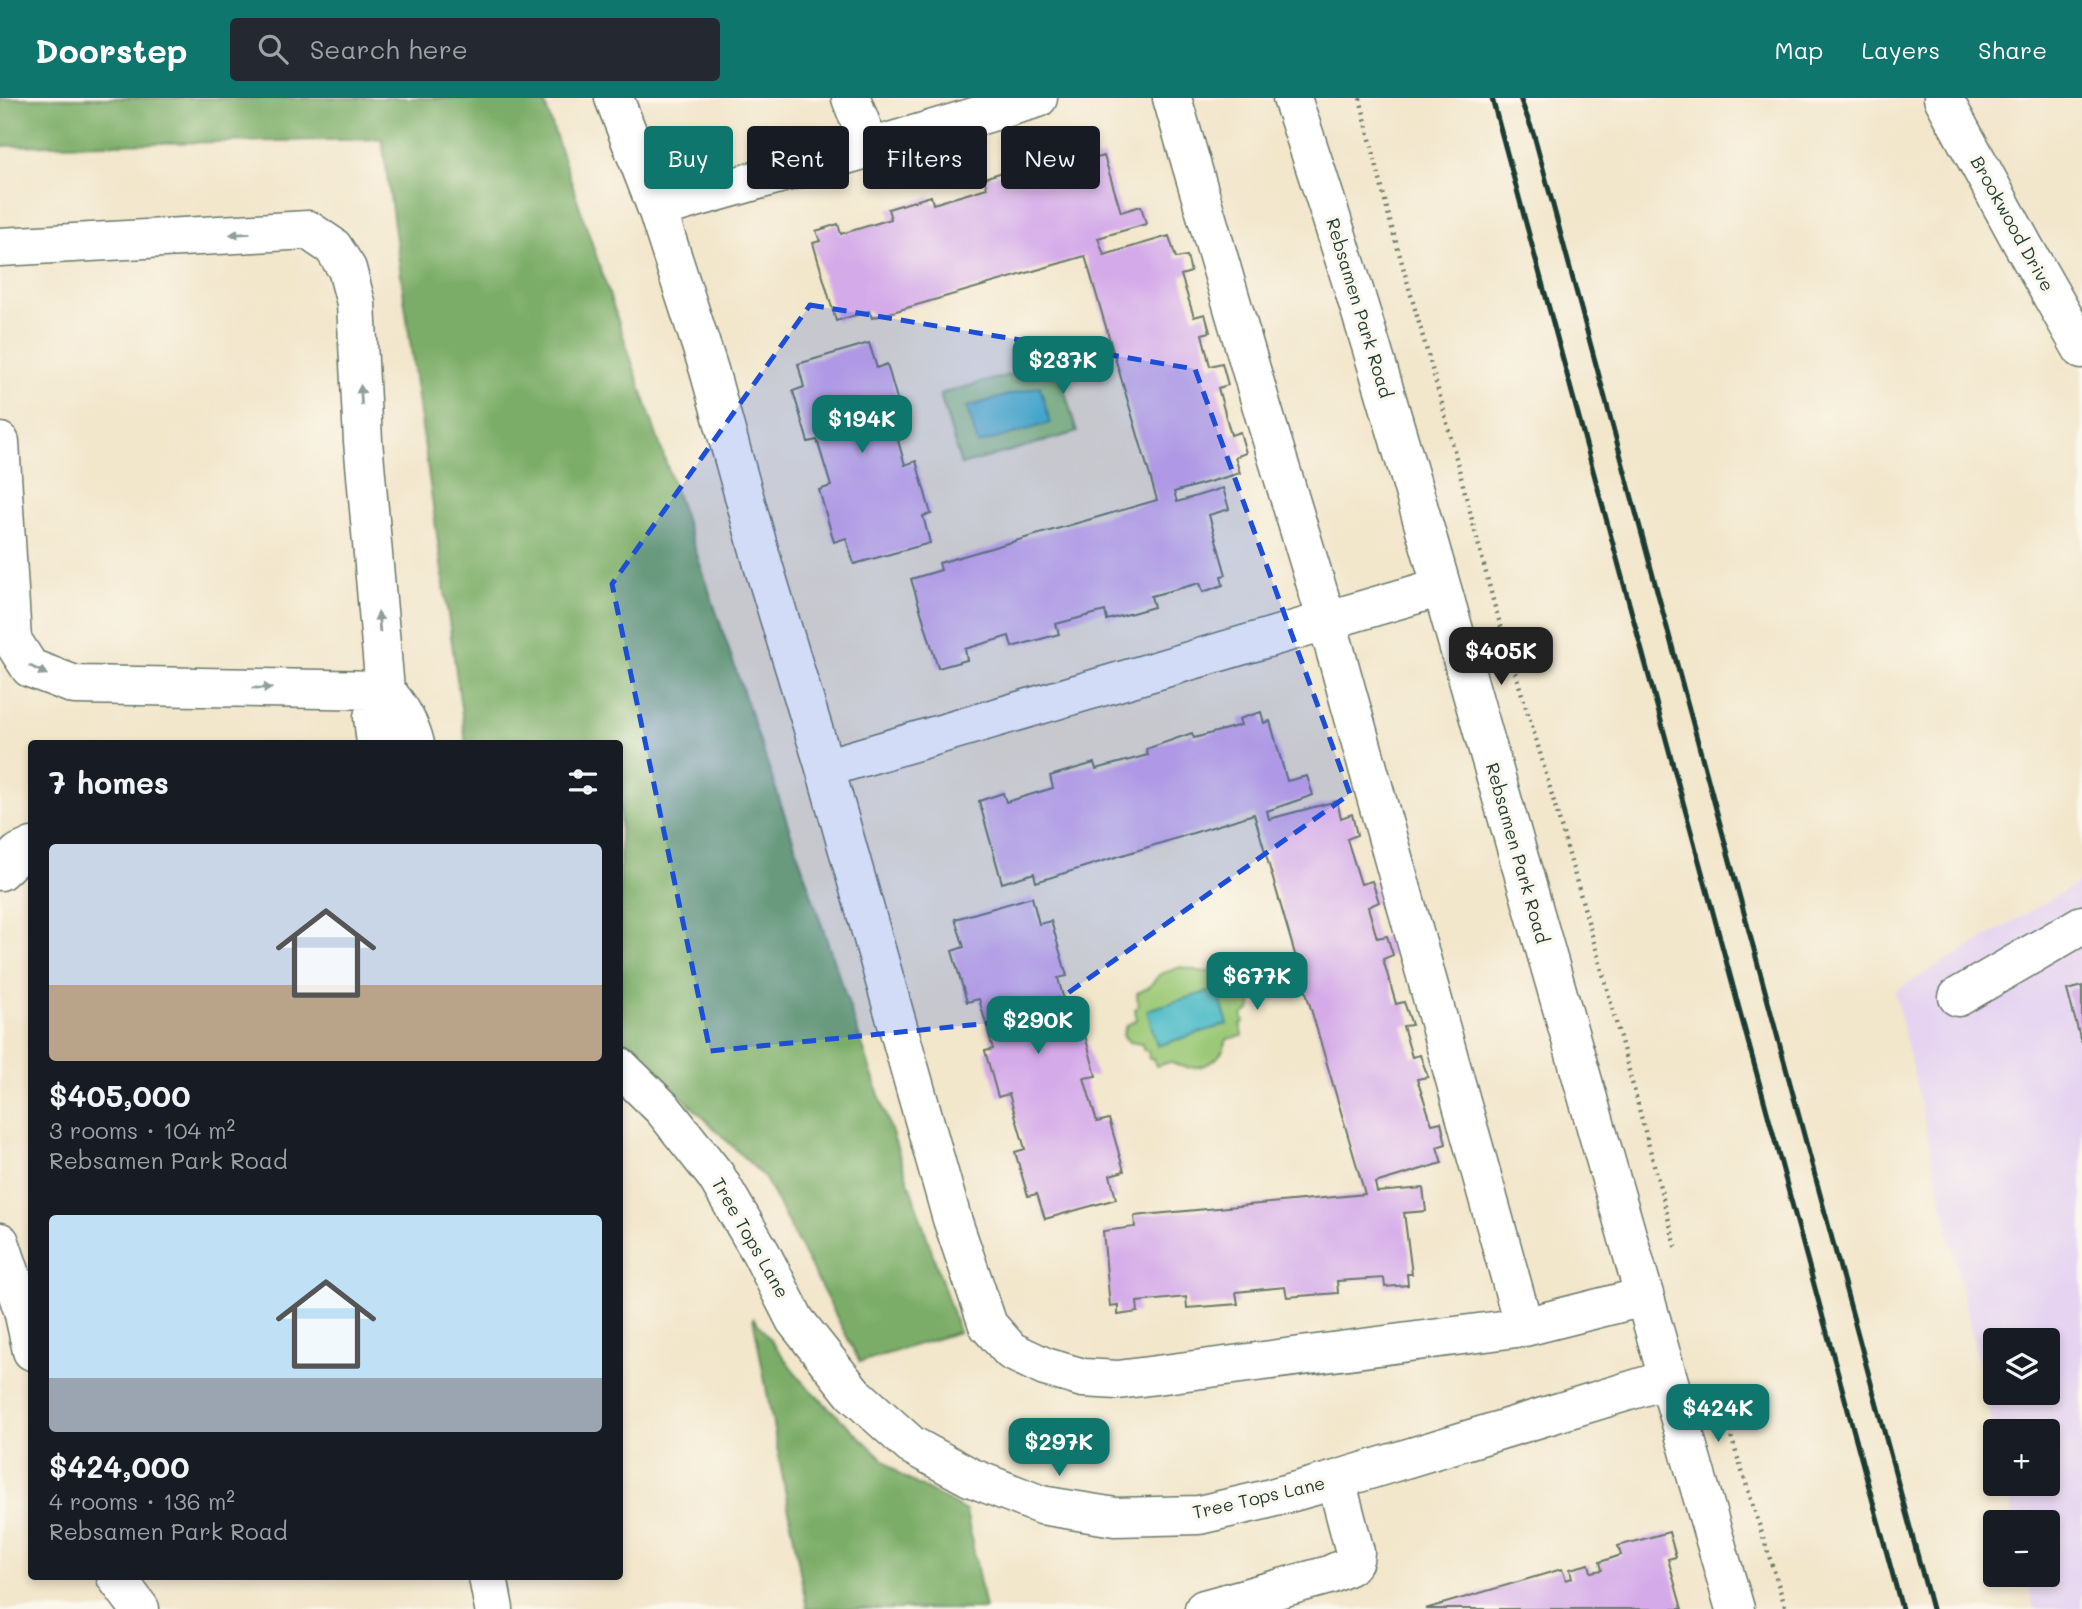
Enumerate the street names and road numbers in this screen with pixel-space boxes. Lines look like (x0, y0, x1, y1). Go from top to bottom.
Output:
street label: Brookwood Drive (1966, 152, 2060, 295)
street label: Rebsamen Park Road (1321, 215, 1399, 401)
street label: Rebsamen Park Road (1481, 760, 1555, 946)
street label: Tree Tops Lane (707, 1173, 795, 1302)
street label: Tree Tops Lane (1190, 1470, 1327, 1524)

